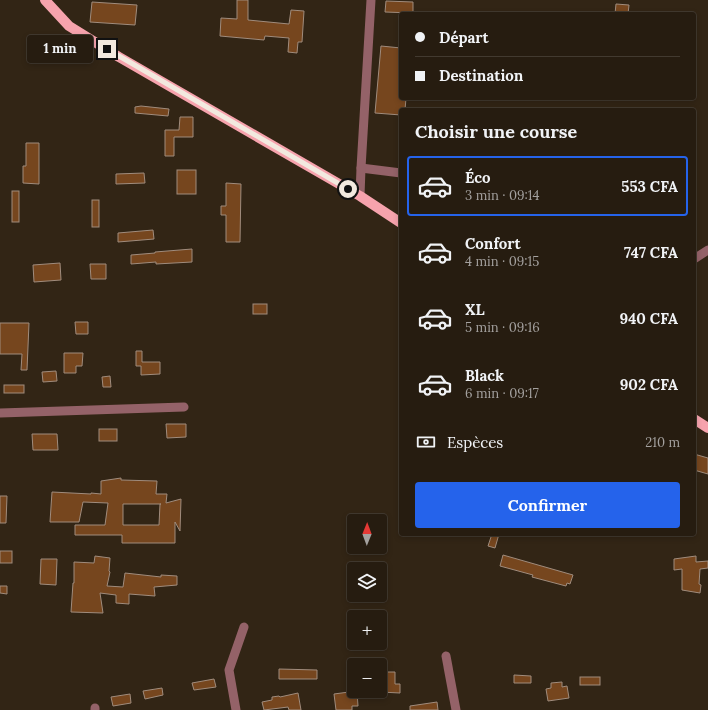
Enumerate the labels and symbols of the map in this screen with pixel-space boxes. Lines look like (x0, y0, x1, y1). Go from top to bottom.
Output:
callout: 1 min (27, 35, 93, 63)
route end (98, 40, 116, 58)
route start (339, 180, 357, 198)
north arrow (347, 514, 387, 554)

